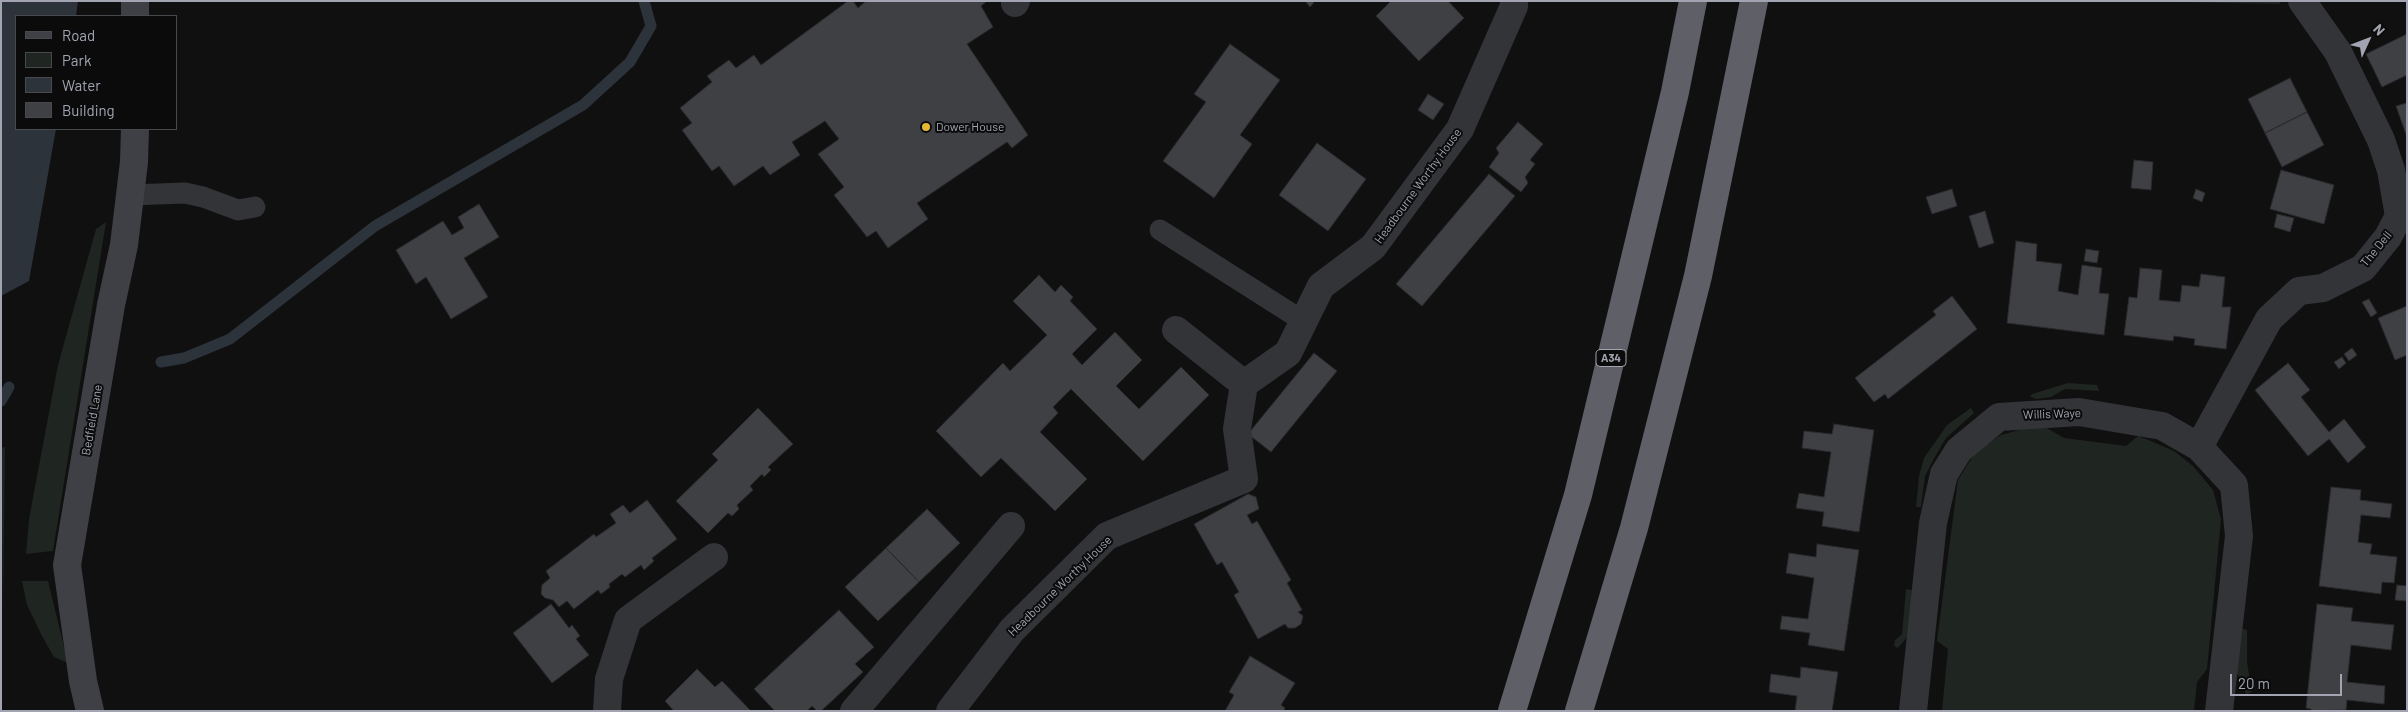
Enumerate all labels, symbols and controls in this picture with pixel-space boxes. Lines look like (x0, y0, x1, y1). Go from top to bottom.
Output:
legend (15, 15, 178, 130)
north arrow (2343, 15, 2393, 65)
text: N (2370, 20, 2389, 39)
text: Road (62, 26, 95, 44)
text: Park (62, 51, 91, 69)
text: Water (62, 76, 101, 94)
text: Building (62, 101, 115, 119)
place label: Dower House (936, 120, 1004, 134)
marker: Dower House (920, 121, 932, 133)
street label: Headbourne Worthy House (1371, 126, 1465, 246)
street label: The Dell (2357, 228, 2395, 270)
road number: A34 (1596, 349, 1626, 366)
street label: Bedfield Lane (79, 383, 105, 457)
street label: Willis Waye (2023, 406, 2081, 422)
street label: Headbourne Worthy House (1005, 533, 1115, 639)
scale bar (2233, 664, 2346, 696)
text: 20 m (2238, 674, 2270, 692)

